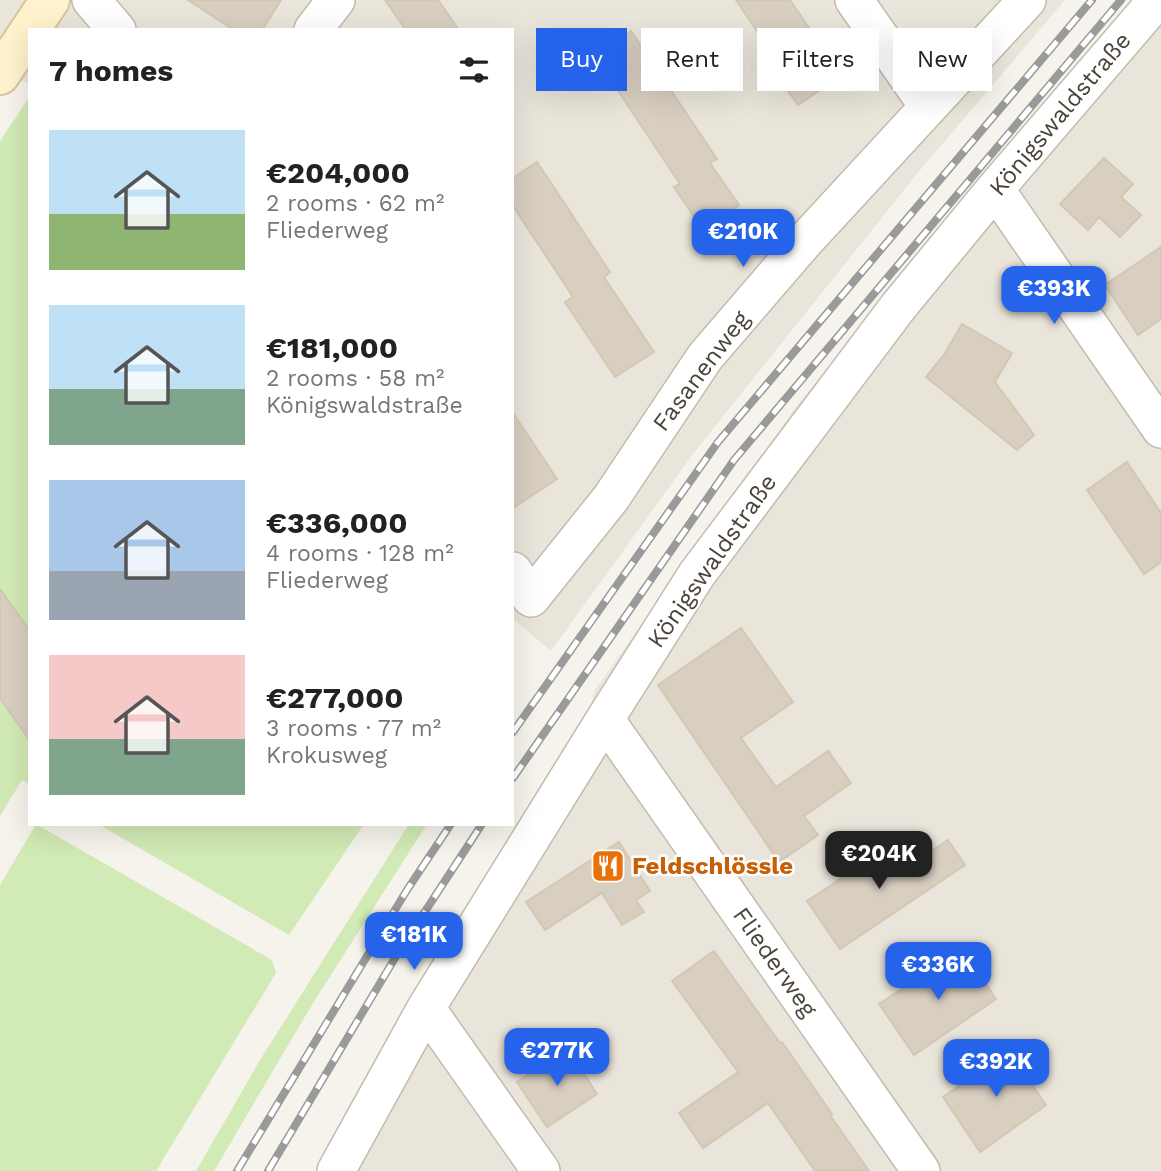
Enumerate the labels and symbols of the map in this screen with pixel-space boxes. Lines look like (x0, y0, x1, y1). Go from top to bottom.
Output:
street label: Königswaldstraße (983, 26, 1137, 202)
pin: €210K (694, 210, 792, 269)
pin: €393K (1005, 266, 1103, 326)
street label: Fasanenweg (647, 305, 755, 436)
street label: Königswaldstraße (642, 469, 782, 653)
pin: €204K (830, 832, 928, 891)
restaurant icon: Feldschlössle (589, 847, 627, 885)
place label: Feldschlössle (632, 852, 793, 880)
street label: Fliederweg (727, 902, 823, 1022)
pin: €181K (365, 912, 463, 972)
pin: €336K (889, 942, 987, 1002)
pin: €277K (508, 1028, 606, 1088)
pin: €392K (947, 1040, 1045, 1099)

